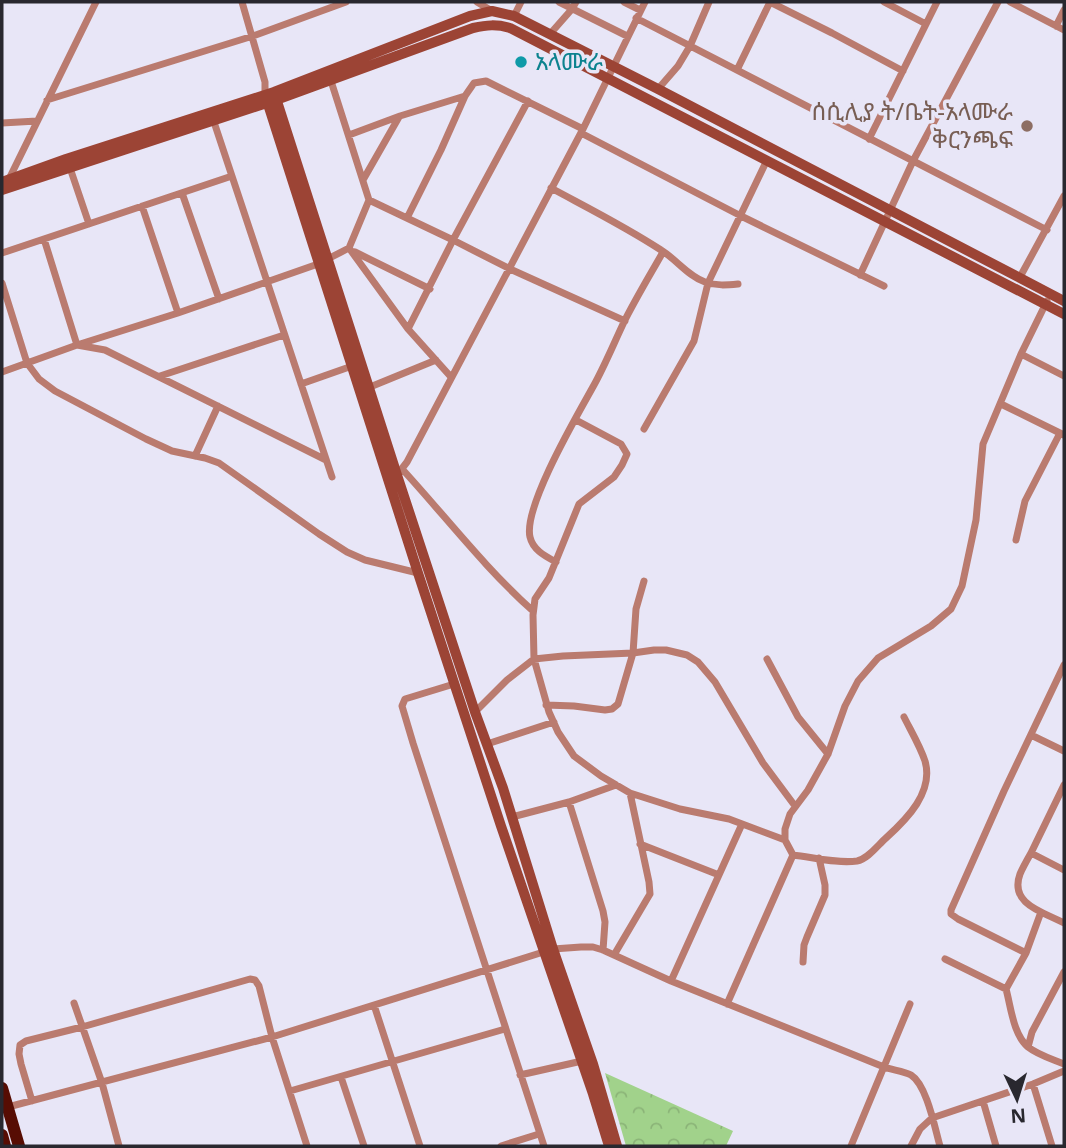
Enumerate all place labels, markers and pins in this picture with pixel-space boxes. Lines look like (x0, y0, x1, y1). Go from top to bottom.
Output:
place label: አላሙራ (535, 44, 603, 77)
marker: አላሙራ (513, 54, 529, 70)
place label: ሰሲሊያ ት/ቤት-አላሙራ ቅርንጫፍ (811, 94, 1013, 155)
marker: ሰሲሊያ ት/ቤት-አላሙራ ቅርንጫፍ (1019, 118, 1035, 134)

